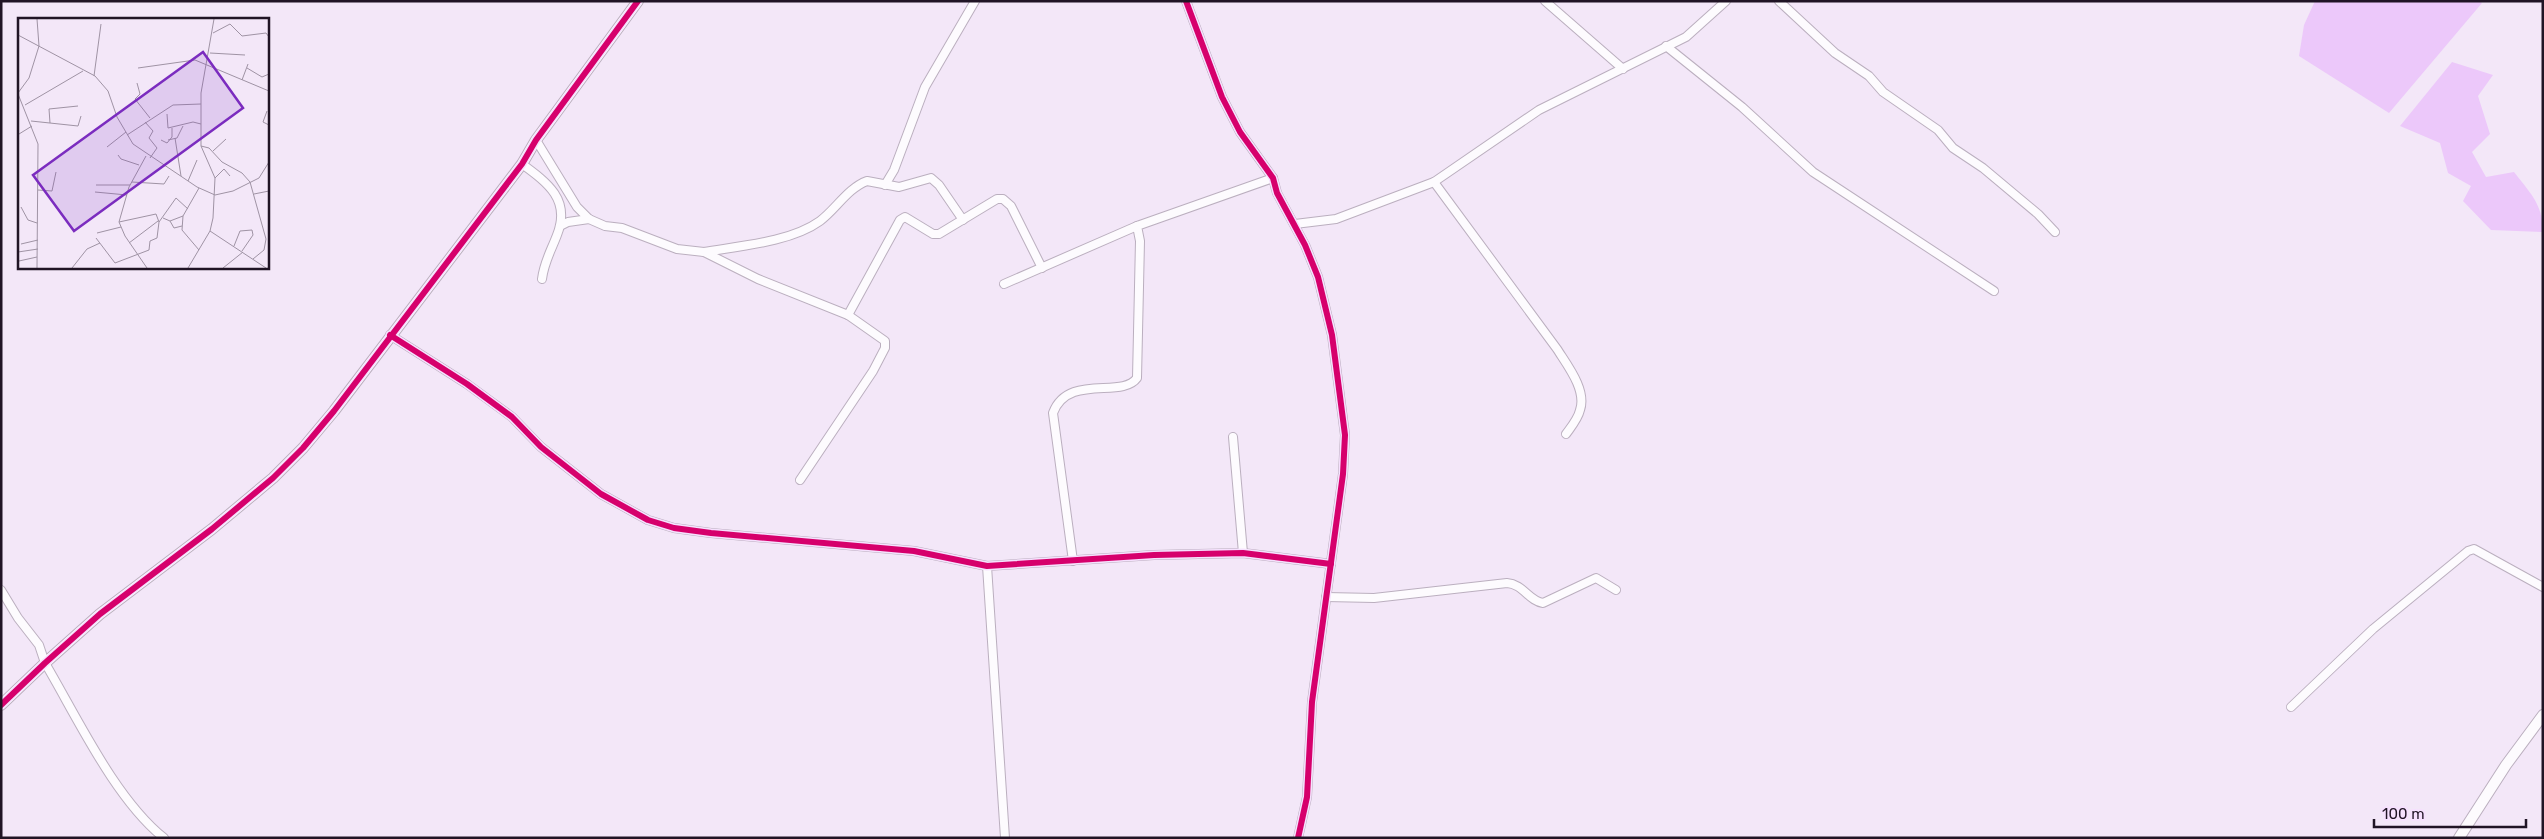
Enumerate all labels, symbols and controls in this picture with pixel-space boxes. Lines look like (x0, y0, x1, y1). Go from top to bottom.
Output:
inset map (18, 18, 269, 269)
scale bar (2374, 796, 2526, 828)
text: 100 m (2382, 805, 2424, 823)

